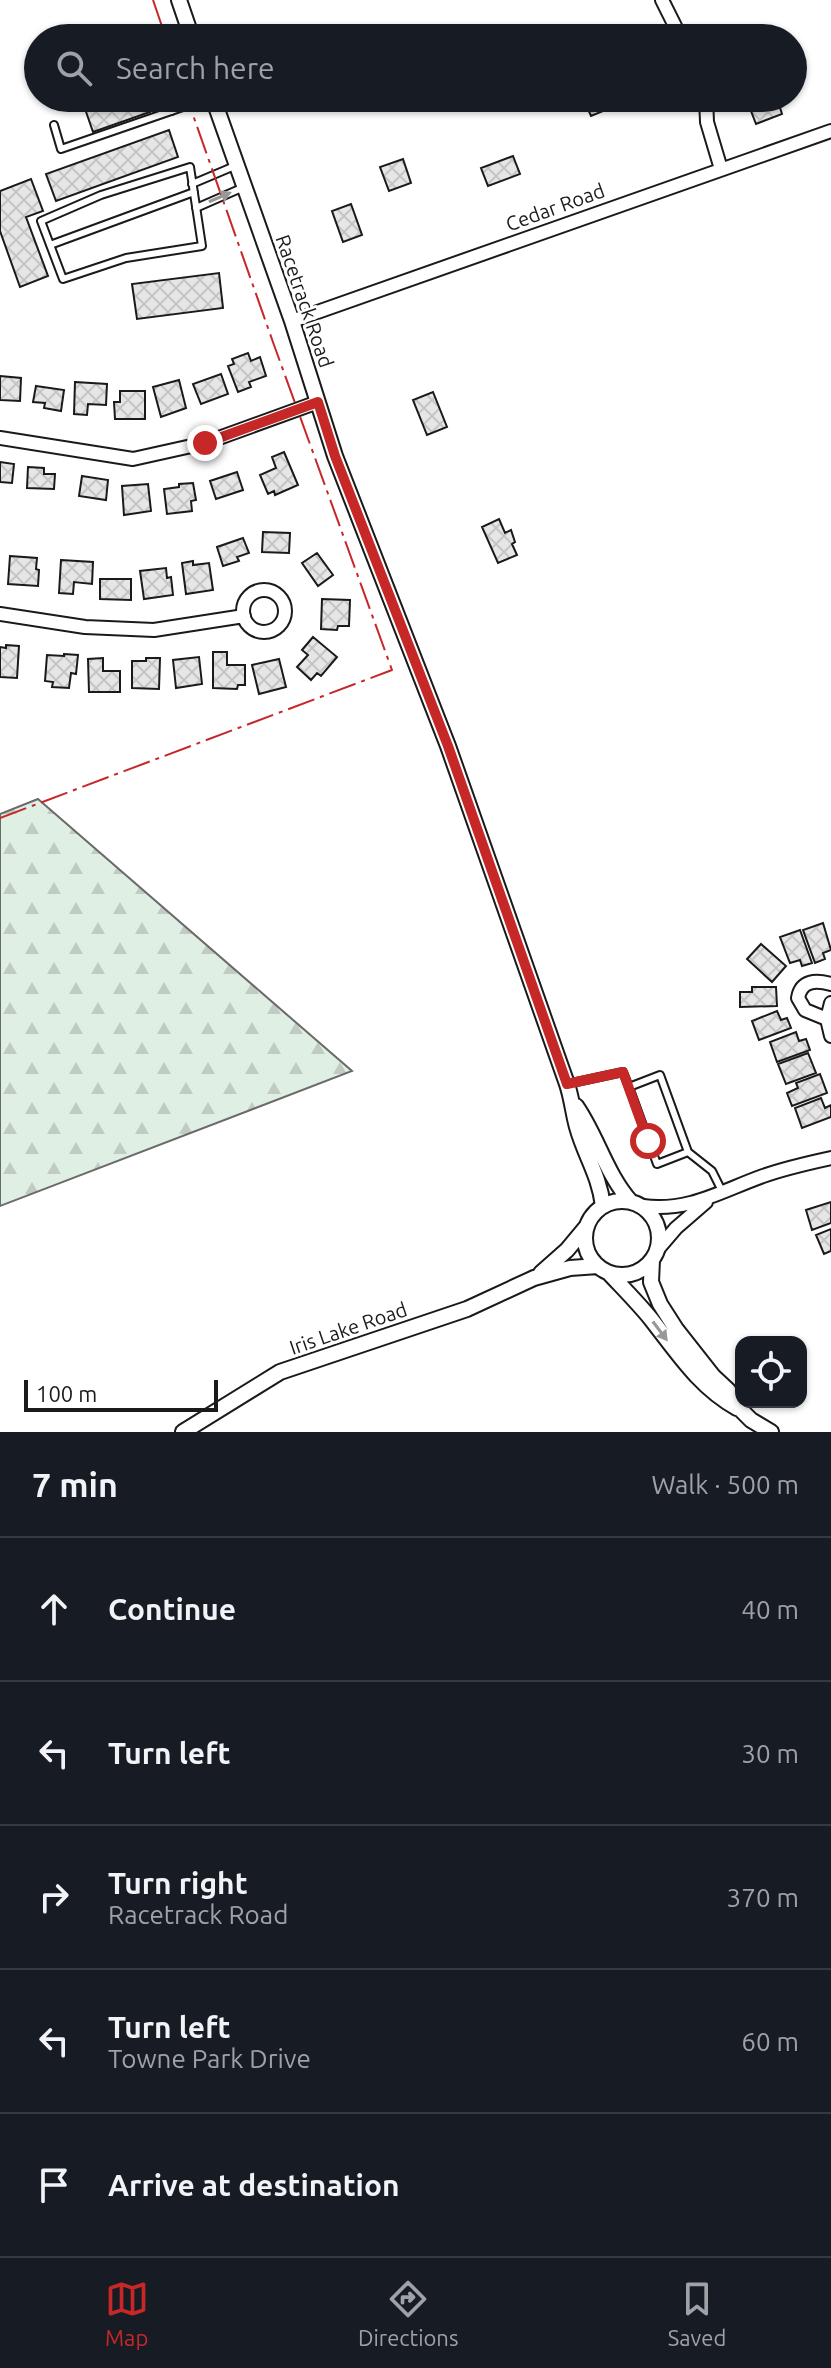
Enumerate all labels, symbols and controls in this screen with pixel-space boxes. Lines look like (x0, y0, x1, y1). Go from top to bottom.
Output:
search box (24, 24, 807, 112)
icon: search (52, 46, 96, 90)
text: Search here (116, 51, 275, 85)
street label: Cedar Road (502, 178, 608, 236)
one-way arrow (208, 191, 232, 204)
street label: Racetrack Road (272, 232, 338, 370)
route end (187, 425, 223, 461)
route start (630, 1123, 666, 1159)
street label: Iris Lake Road (286, 1297, 410, 1359)
one-way arrow (651, 1321, 667, 1341)
map controls (735, 1336, 807, 1408)
button: locate (735, 1336, 807, 1408)
scale bar (24, 1376, 218, 1412)
text: 100 m (36, 1381, 97, 1406)
text: 7 min (32, 1465, 118, 1503)
text: Walk · 500 m (651, 1470, 799, 1499)
icon: ahead (32, 1587, 76, 1631)
text: Continue (108, 1592, 236, 1626)
text: 40 m (741, 1595, 799, 1624)
icon: left (32, 1731, 76, 1775)
text: Turn left (108, 1736, 230, 1770)
text: 30 m (741, 1739, 799, 1768)
text: Turn right (108, 1866, 248, 1900)
icon: right (32, 1875, 76, 1919)
text: 370 m (727, 1883, 799, 1912)
text: Racetrack Road (108, 1900, 288, 1929)
text: Turn left (108, 2010, 230, 2044)
icon: left (32, 2019, 76, 2063)
text: 60 m (741, 2027, 799, 2056)
text: Towne Park Drive (108, 2044, 311, 2073)
icon: arrive (32, 2163, 76, 2207)
text: Arrive at destination (108, 2168, 400, 2202)
tab: Map (105, 2277, 149, 2350)
tab: Directions (358, 2277, 458, 2350)
tab: Saved (668, 2277, 726, 2350)

